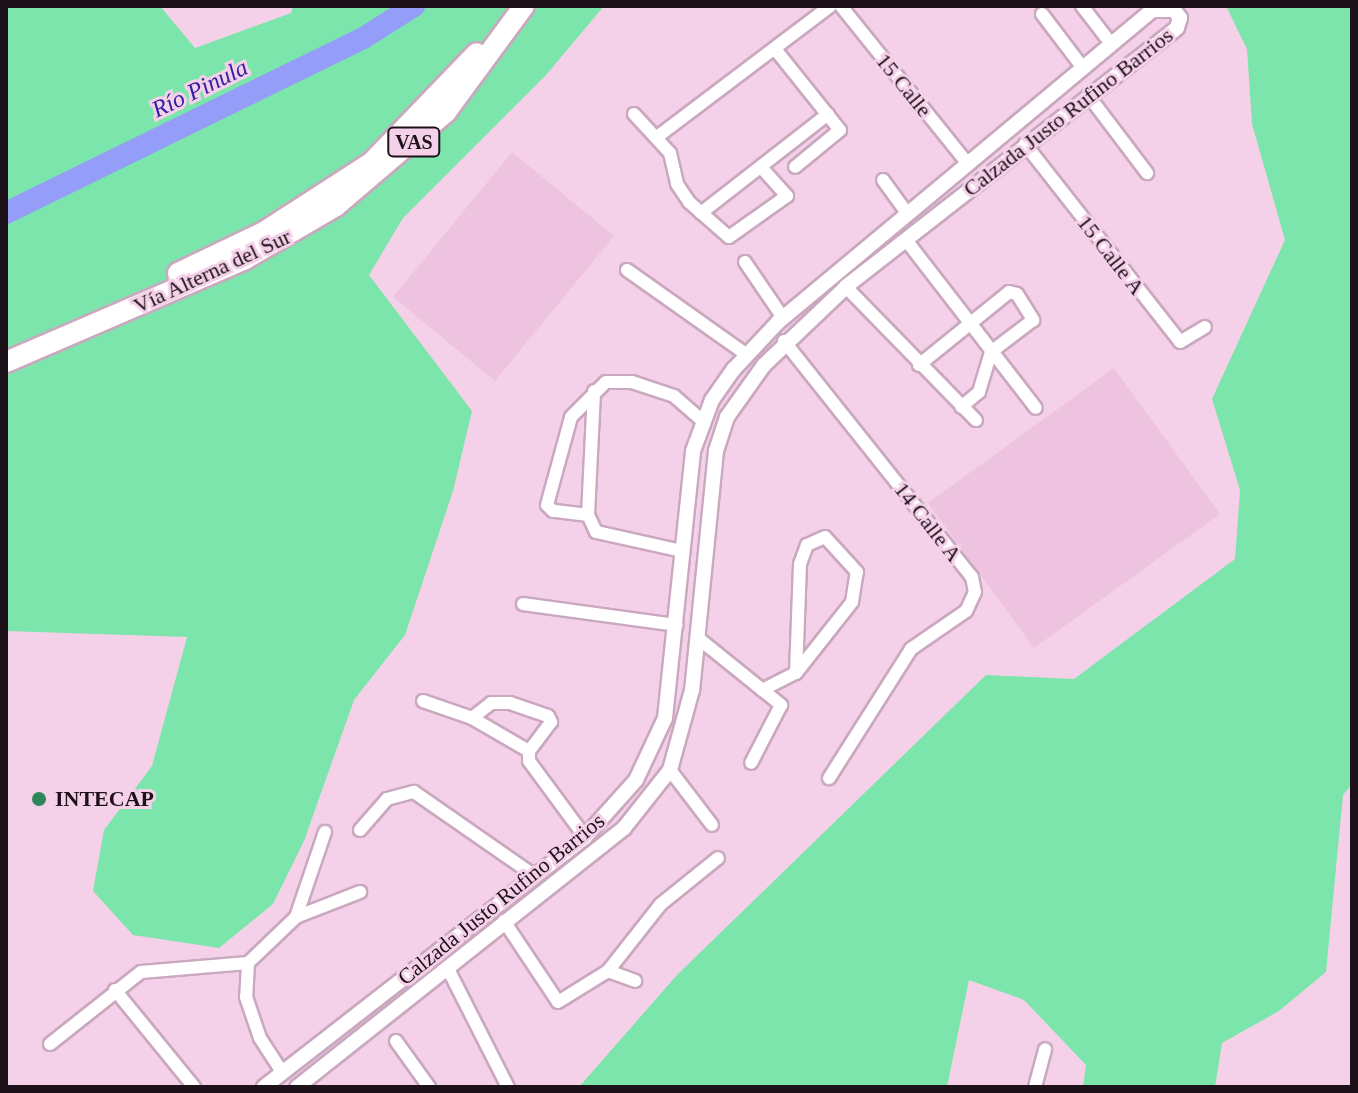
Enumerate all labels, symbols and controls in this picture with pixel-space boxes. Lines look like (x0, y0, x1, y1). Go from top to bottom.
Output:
street label: Calzada Justo Rufino Barrios (958, 22, 1178, 202)
street label: 15 Calle (870, 48, 938, 122)
water label: Río Pinula (147, 53, 253, 125)
road number: VAS (386, 126, 442, 158)
street label: 15 Calle A (1071, 209, 1151, 301)
street label: Vía Alterna del Sur (129, 223, 295, 319)
street label: 14 Calle A (888, 476, 968, 568)
place label: INTECAP (55, 786, 154, 812)
marker: INTECAP (30, 790, 48, 808)
street label: Calzada Justo Rufino Barrios (392, 807, 610, 991)

